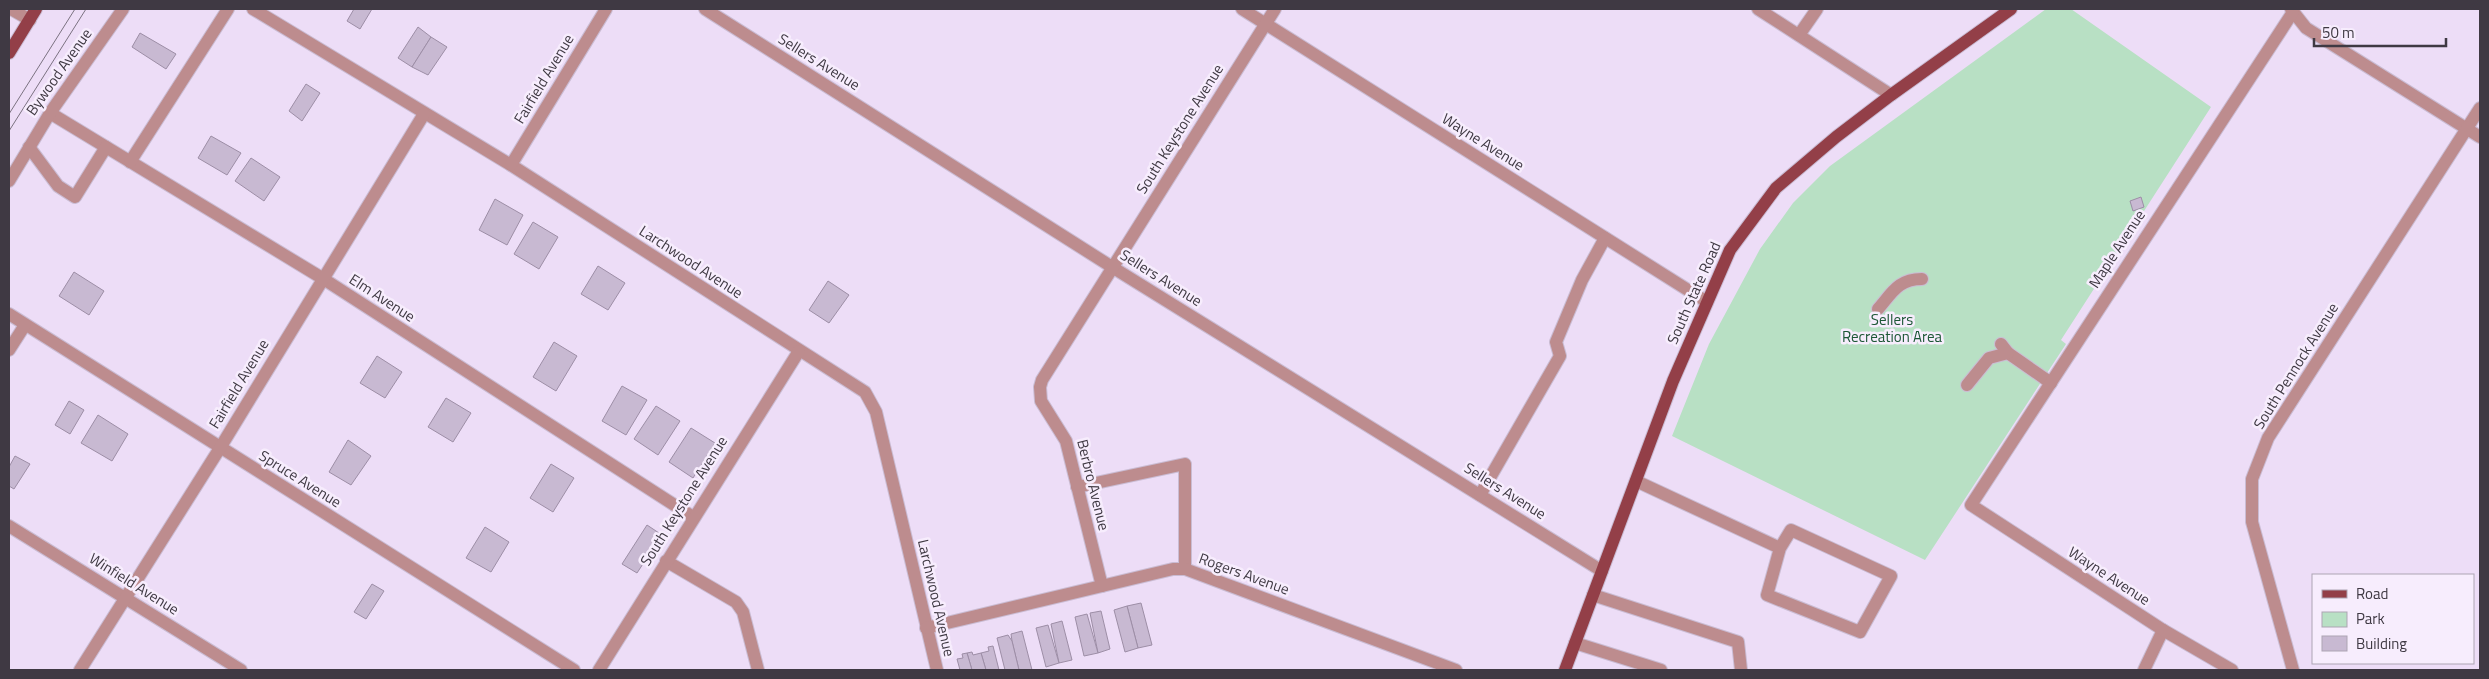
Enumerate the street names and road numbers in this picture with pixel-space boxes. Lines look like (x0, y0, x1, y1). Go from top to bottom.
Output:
street label: Bywood Avenue (20, 23, 97, 120)
street label: Sellers Avenue (774, 27, 865, 96)
street label: Fairfield Avenue (508, 30, 579, 128)
street label: South Keystone Avenue (1130, 59, 1229, 198)
street label: Wayne Avenue (1437, 107, 1529, 176)
street label: Maple Avenue (2083, 205, 2151, 292)
street label: Larchwood Avenue (635, 219, 748, 304)
street label: South State Road (1661, 238, 1726, 348)
street label: Sellers Avenue (1116, 243, 1207, 312)
street label: Elm Avenue (345, 268, 420, 328)
street label: South Pennock Avenue (2247, 298, 2344, 433)
street label: Fairfield Avenue (203, 335, 274, 433)
street label: South Keystone Avenue (634, 431, 733, 570)
street label: Berbro Avenue (1071, 437, 1116, 533)
street label: Spruce Avenue (255, 444, 346, 513)
street label: Sellers Avenue (1460, 456, 1551, 525)
street label: Larchwood Avenue (912, 537, 961, 659)
street label: Wayne Avenue (2064, 540, 2155, 611)
street label: Winfield Avenue (85, 547, 184, 620)
street label: Rogers Avenue (1196, 547, 1293, 601)

